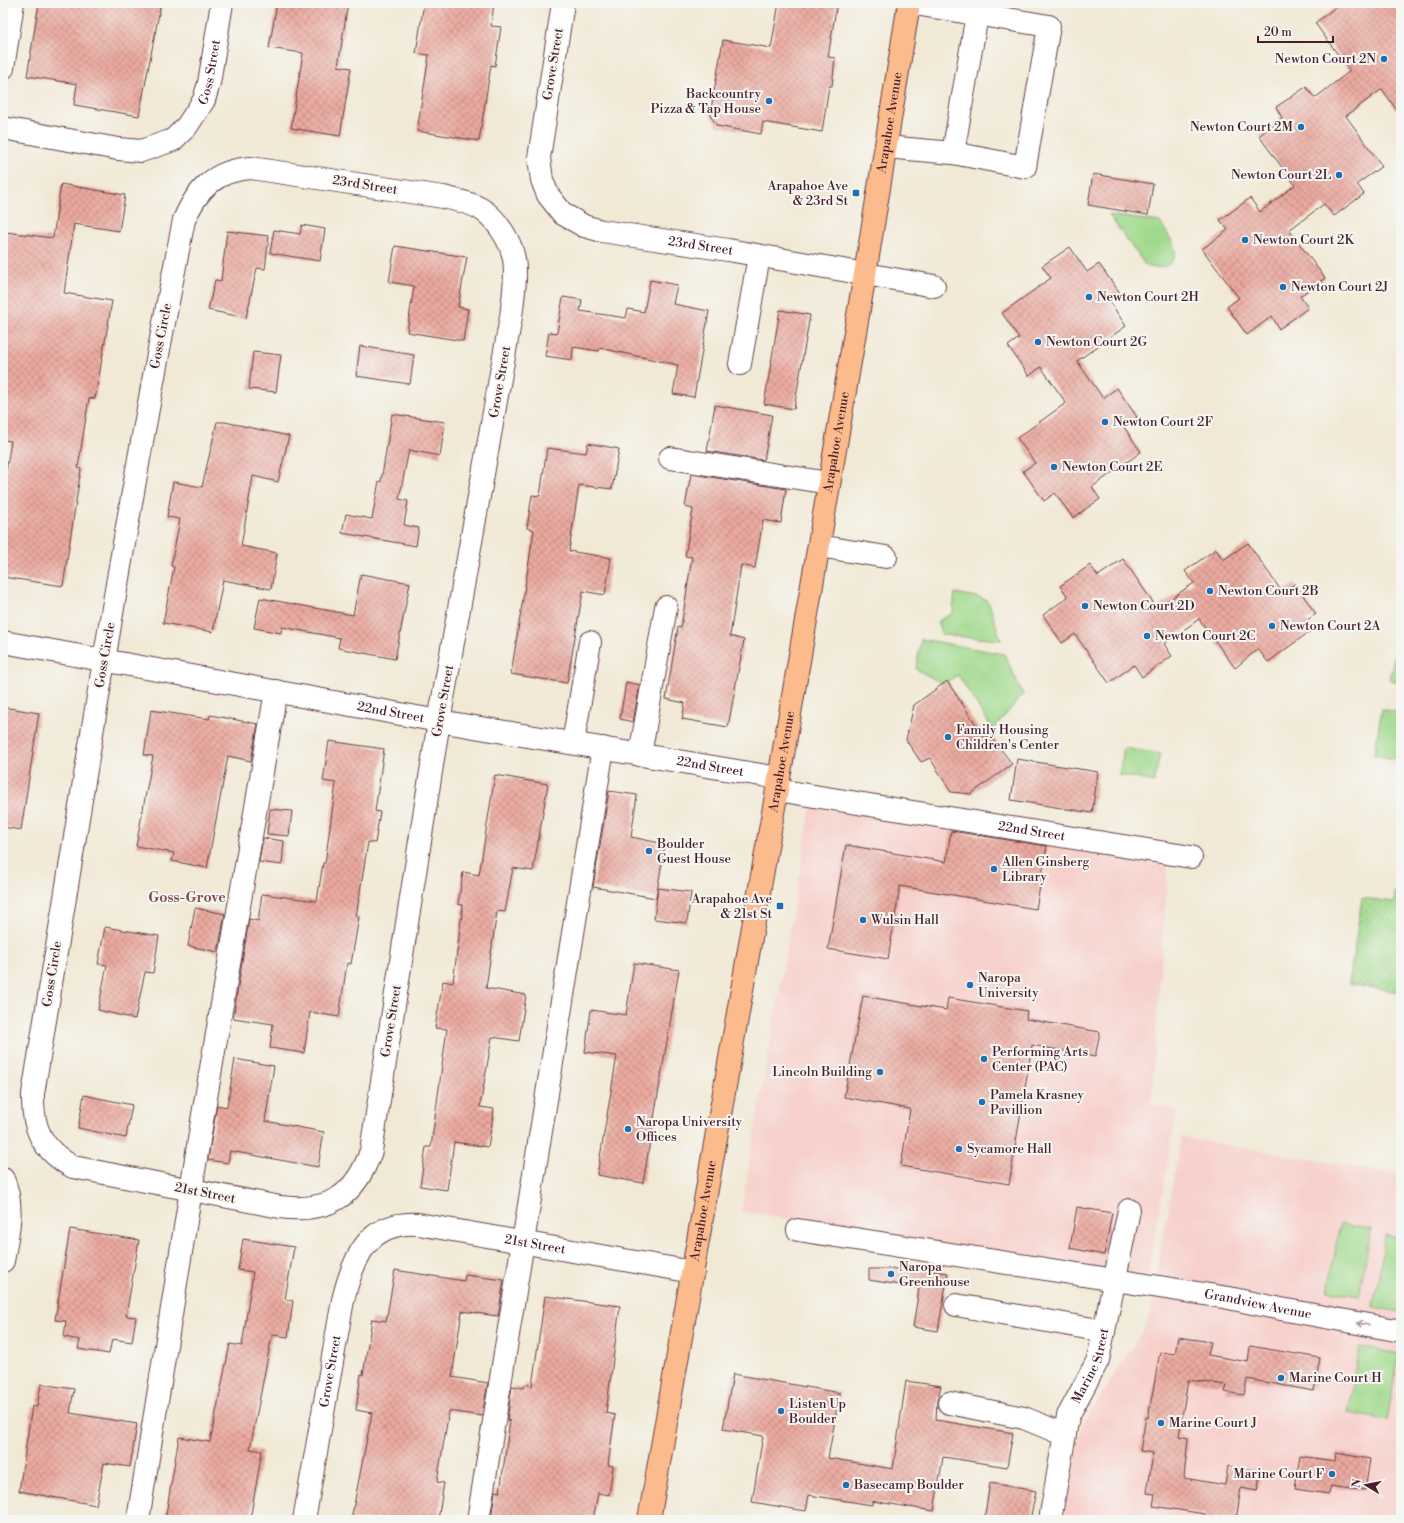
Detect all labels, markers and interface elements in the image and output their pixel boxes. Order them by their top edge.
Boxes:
scale bar [1258,18,1333,44]
text: 20 m [1264,25,1292,40]
street label: Grove Street [539,26,567,101]
street label: Goss Street [195,38,224,108]
place label: Newton Court 2N [1275,51,1376,67]
marker: Newton Court 2N [1379,54,1389,64]
street label: Arapahoe Avenue [873,70,906,175]
place label: Backcountry Pizza & Tap House [650,86,762,117]
marker: Backcountry Pizza & Tap House [764,96,774,106]
place label: Newton Court 2M [1190,119,1293,135]
marker: Newton Court 2M [1296,122,1306,132]
place label: Newton Court 2L [1231,167,1331,183]
marker: Newton Court 2L [1334,170,1344,180]
street label: 23rd Street [331,172,399,198]
place label: Arapahoe Ave & 23rd St [766,178,848,209]
marker: Arapahoe Ave & 23rd St [851,188,861,198]
place label: Newton Court 2K [1253,232,1355,248]
street label: 23rd Street [667,233,735,259]
marker: Newton Court 2K [1240,235,1250,245]
place label: Newton Court 2J [1291,279,1388,295]
marker: Newton Court 2J [1278,282,1288,292]
place label: Newton Court 2H [1097,289,1199,305]
marker: Newton Court 2H [1084,292,1094,302]
street label: Goss Circle [147,301,175,370]
place label: Newton Court 2G [1046,334,1147,350]
marker: Newton Court 2G [1033,337,1043,347]
street label: Grove Street [486,344,514,419]
street label: Arapahoe Avenue [820,390,853,495]
place label: Newton Court 2F [1113,414,1213,430]
marker: Newton Court 2F [1100,417,1110,427]
place label: Newton Court 2E [1062,459,1162,475]
marker: Newton Court 2E [1049,462,1059,472]
place label: Newton Court 2B [1218,583,1319,599]
marker: Newton Court 2B [1205,586,1215,596]
place label: Newton Court 2D [1093,598,1195,614]
marker: Newton Court 2D [1080,601,1090,611]
place label: Newton Court 2A [1280,618,1381,634]
street label: Goss Circle [91,620,119,689]
marker: Newton Court 2A [1267,621,1277,631]
place label: Newton Court 2C [1155,628,1255,644]
marker: Newton Court 2C [1142,631,1152,641]
street label: Grove Street [429,663,457,738]
street label: 22nd Street [356,698,426,726]
street label: Arapahoe Avenue [765,709,798,814]
place label: Family Housing Children's Center [956,722,1060,753]
marker: Family Housing Children's Center [943,732,953,742]
street label: 22nd Street [675,753,745,780]
street label: 22nd Street [997,818,1067,845]
place label: Boulder Guest House [656,836,731,867]
marker: Boulder Guest House [644,846,654,856]
place label: Allen Ginsberg Library [1001,854,1089,885]
marker: Allen Ginsberg Library [989,864,999,874]
district label: Goss-Grove [148,889,226,907]
place label: Arapahoe Ave & 21st St [690,891,772,922]
marker: Arapahoe Ave & 21st St [775,901,785,911]
place label: Wulsin Hall [870,912,939,928]
marker: Wulsin Hall [858,915,868,925]
street label: Goss Circle [39,939,65,1008]
place label: Naropa University [978,970,1039,1001]
marker: Naropa University [965,980,975,990]
street label: Grove Street [377,983,405,1058]
place label: Performing Arts Center (PAC) [992,1044,1089,1075]
marker: Performing Arts Center (PAC) [979,1054,989,1064]
place label: Lincoln Building [772,1064,872,1080]
marker: Lincoln Building [875,1067,885,1077]
place label: Pamela Krasney Pavillion [990,1087,1084,1118]
marker: Pamela Krasney Pavillion [977,1097,987,1107]
place label: Naropa University Offices [636,1114,743,1145]
marker: Naropa University Offices [623,1124,633,1134]
place label: Sycamore Hall [967,1141,1052,1157]
marker: Sycamore Hall [954,1144,964,1154]
street label: Arapahoe Avenue [686,1158,720,1264]
street label: 21st Street [173,1179,237,1207]
street label: 21st Street [503,1231,567,1258]
place label: Naropa Greenhouse [899,1259,970,1290]
marker: Naropa Greenhouse [886,1269,896,1279]
street label: Grandview Avenue [1203,1286,1313,1323]
one-way arrow [1357,1320,1370,1328]
street label: Marine Street [1068,1326,1112,1406]
street label: Grove Street [316,1334,345,1409]
place label: Marine Court H [1289,1370,1382,1386]
marker: Marine Court H [1276,1373,1286,1383]
place label: Listen Up Boulder [788,1396,846,1427]
marker: Listen Up Boulder [776,1406,786,1416]
place label: Marine Court J [1169,1415,1257,1431]
marker: Marine Court J [1156,1418,1166,1428]
north arrow [1346,1465,1386,1505]
place label: Marine Court F [1233,1466,1324,1482]
marker: Marine Court F [1327,1469,1337,1479]
place label: Basecamp Boulder [853,1477,964,1493]
text: N [1349,1478,1365,1489]
marker: Basecamp Boulder [841,1480,851,1490]

